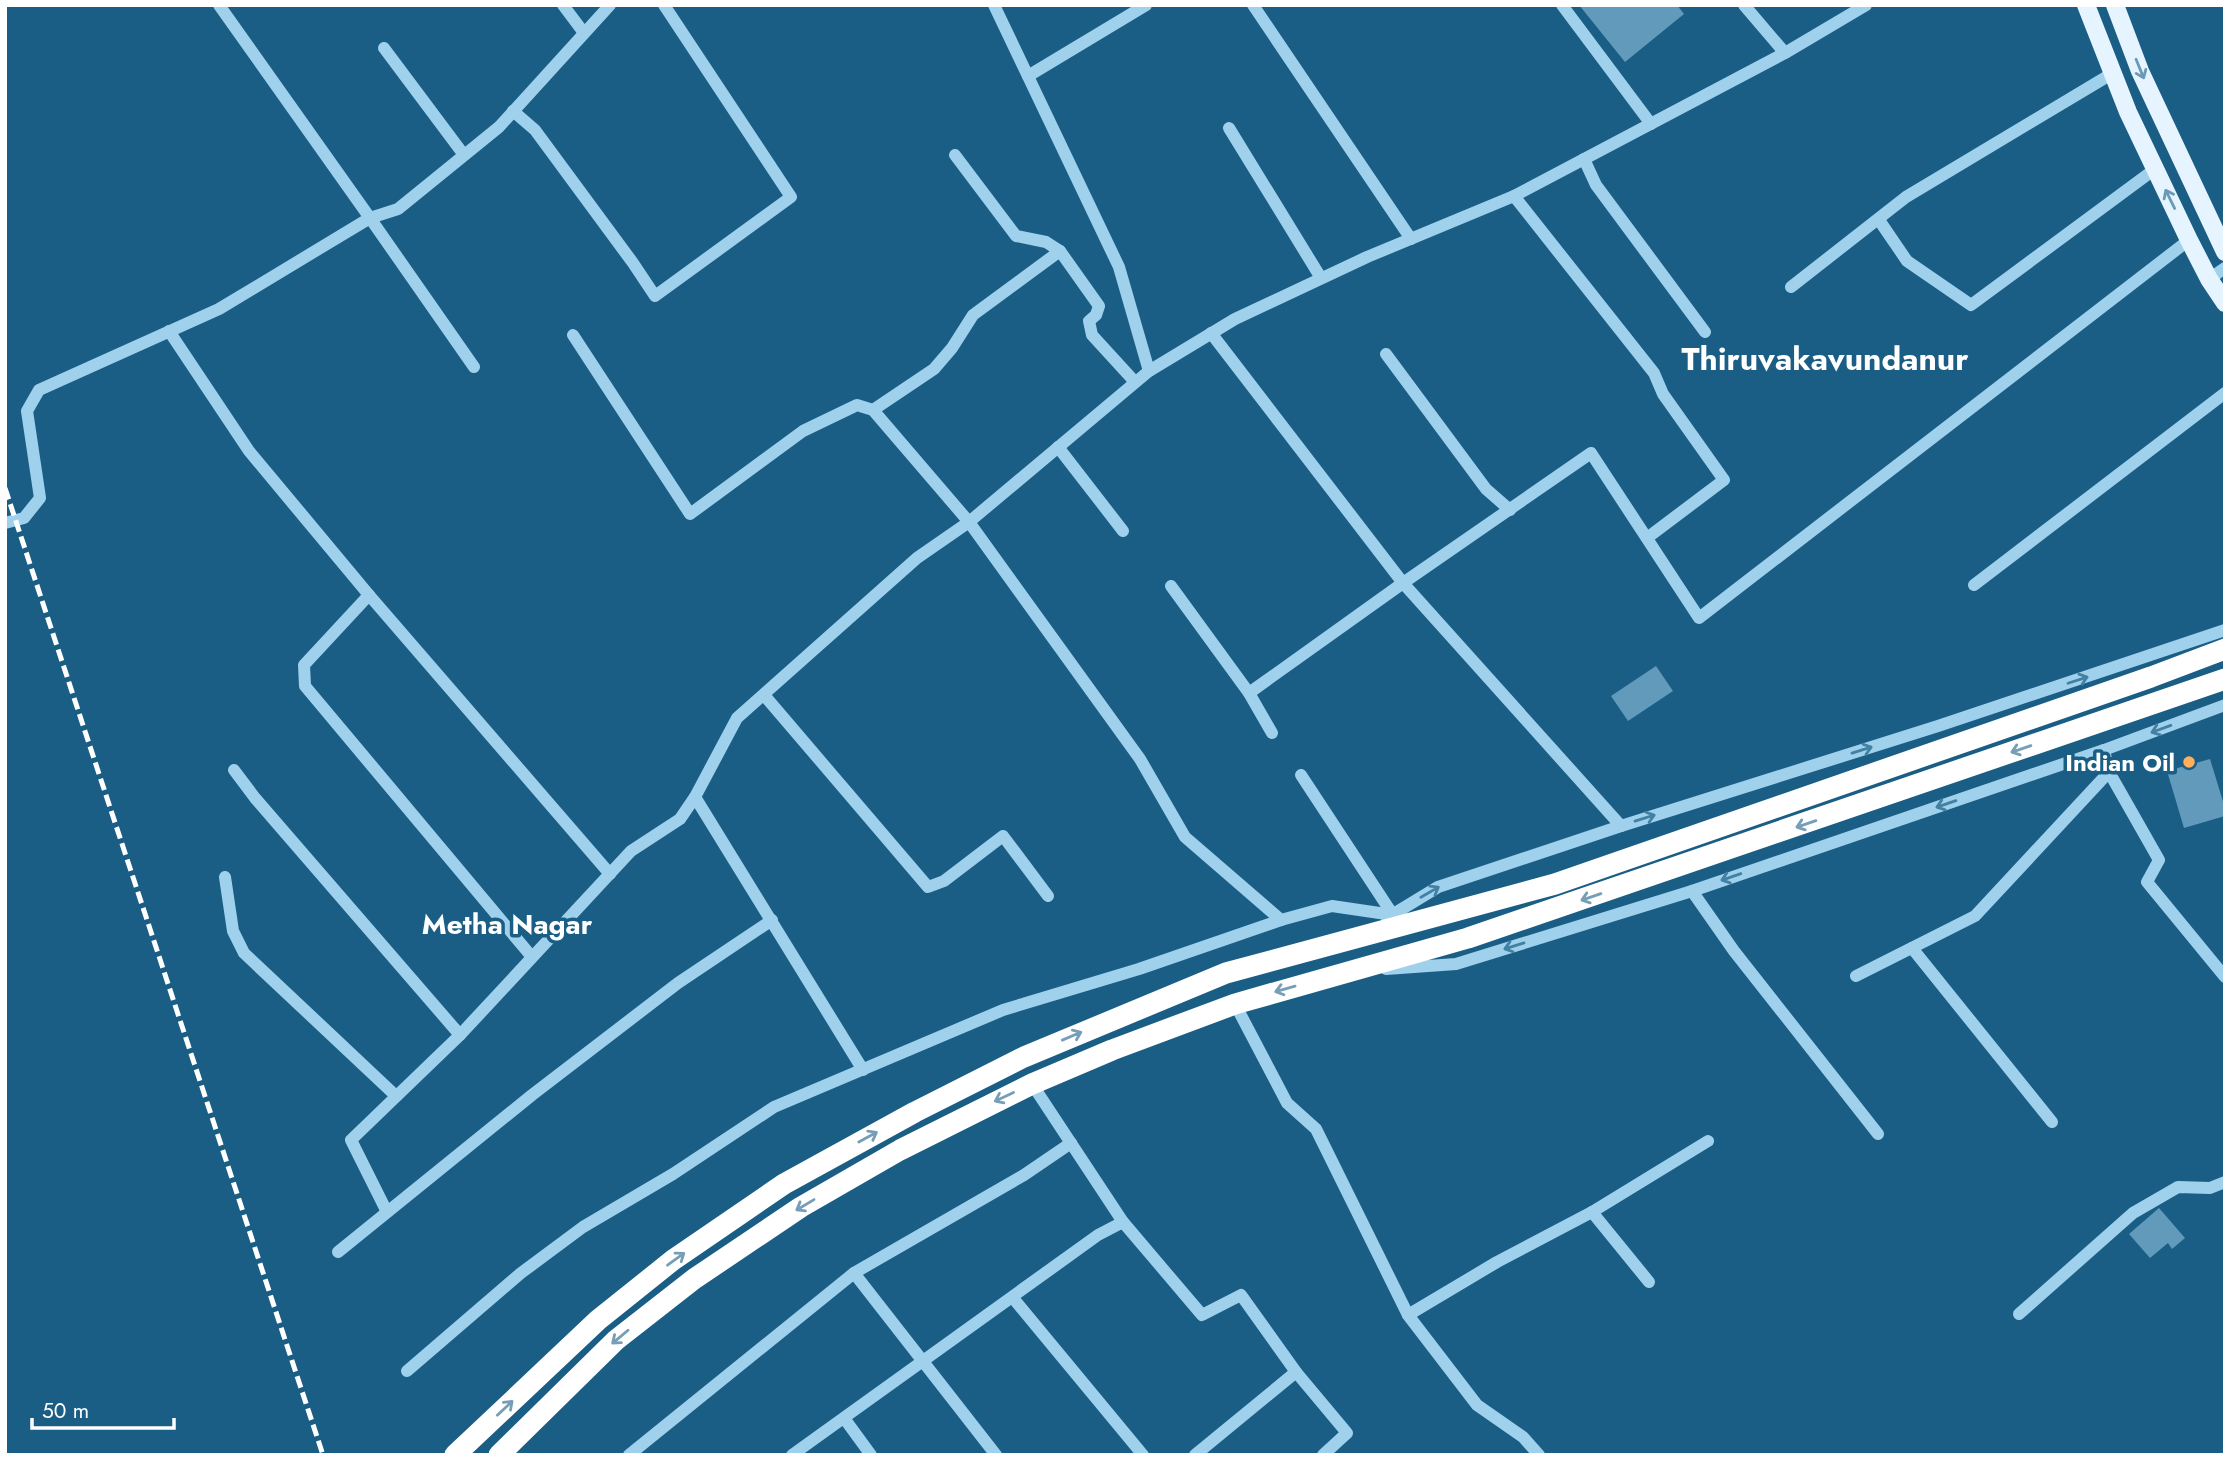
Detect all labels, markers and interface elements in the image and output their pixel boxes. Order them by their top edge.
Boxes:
one-way arrow [2134,58,2147,79]
one-way arrow [2163,189,2176,210]
district label: Thiruvakavundanur [1682,336,1968,382]
one-way arrow [2067,672,2089,685]
one-way arrow [2150,723,2172,736]
one-way arrow [1851,742,1873,755]
one-way arrow [2011,744,2033,756]
place label: Indian Oil [2065,745,2175,780]
marker: Indian Oil [2181,754,2197,770]
one-way arrow [1935,798,1957,811]
one-way arrow [1634,811,1656,824]
one-way arrow [1796,819,1818,831]
one-way arrow [1720,872,1742,884]
one-way arrow [1420,885,1440,899]
one-way arrow [1580,891,1602,904]
district label: Metha Nagar [422,904,593,945]
one-way arrow [1503,940,1525,953]
one-way arrow [1274,984,1296,997]
one-way arrow [1061,1029,1082,1042]
one-way arrow [994,1090,1015,1104]
one-way arrow [858,1130,878,1144]
one-way arrow [795,1199,815,1213]
one-way arrow [666,1251,685,1266]
one-way arrow [611,1330,629,1345]
scale bar [32,1386,173,1430]
text: 50 m [42,1396,89,1426]
one-way arrow [496,1399,513,1416]

